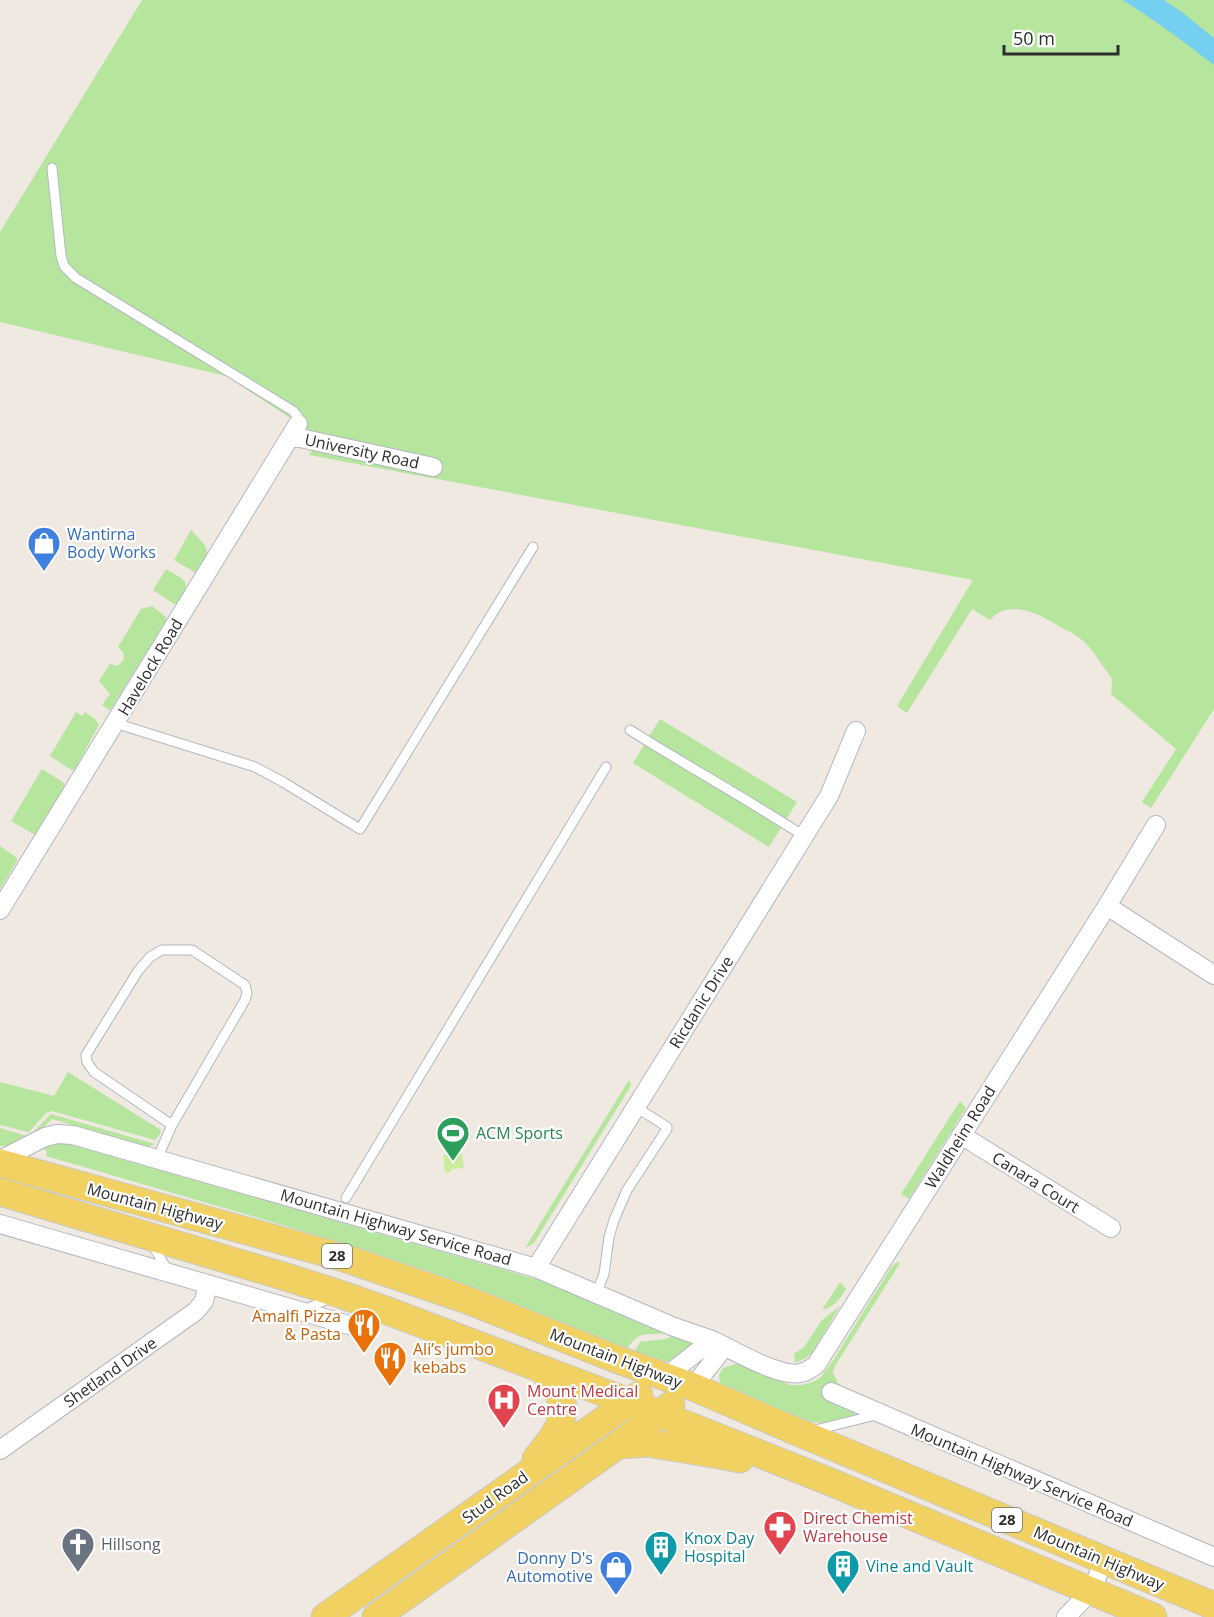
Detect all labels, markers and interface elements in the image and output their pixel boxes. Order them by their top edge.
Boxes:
scale bar [1004,18,1118,56]
text: 50 m [1013,26,1055,50]
street label: University Road [303,428,421,474]
place label: Wantirna Body Works [67,523,156,563]
shop icon: Wantirna Body Works [26,525,62,572]
street label: Havelock Road [112,614,188,720]
street label: Ricdanic Drive [664,952,738,1052]
street label: Waldheim Road [920,1081,1000,1193]
sports icon: ACM Sports [435,1115,471,1162]
place label: ACM Sports [476,1122,563,1144]
street label: Canara Court [988,1146,1084,1218]
street label: Mountain Highway [85,1177,226,1235]
street label: Mountain Highway Service Road [278,1183,514,1271]
road number: 28 [322,1244,352,1268]
place label: Amalfi Pizza & Pasta [252,1305,341,1345]
restaurant icon: Amalfi Pizza & Pasta [346,1307,382,1354]
street label: Mountain Highway [547,1323,686,1394]
street label: Shetland Drive [59,1332,161,1412]
place label: Ali’s jumbo kebabs [413,1338,494,1378]
restaurant icon: Ali’s jumbo kebabs [372,1340,408,1387]
place label: Mount Medical Centre [527,1380,638,1420]
hospital icon: Mount Medical Centre [486,1382,522,1429]
street label: Mountain Highway Service Road [908,1418,1136,1532]
street label: Stud Road [458,1466,532,1528]
place label: Direct Chemist Warehouse [803,1507,913,1547]
road number: 28 [992,1508,1022,1532]
pharmacy icon: Direct Chemist Warehouse [762,1509,798,1556]
street label: Mountain Highway [1030,1521,1169,1596]
church icon: Hillsong [60,1526,96,1573]
place label: Knox Day Hospital [684,1527,755,1567]
building icon: Knox Day Hospital [643,1529,679,1576]
place label: Hillsong [101,1533,161,1555]
place label: Donny D's Automotive [507,1547,593,1587]
building icon: Vine and Vault [825,1548,861,1595]
shop icon: Donny D's Automotive [598,1549,634,1596]
place label: Vine and Vault [866,1555,973,1577]

